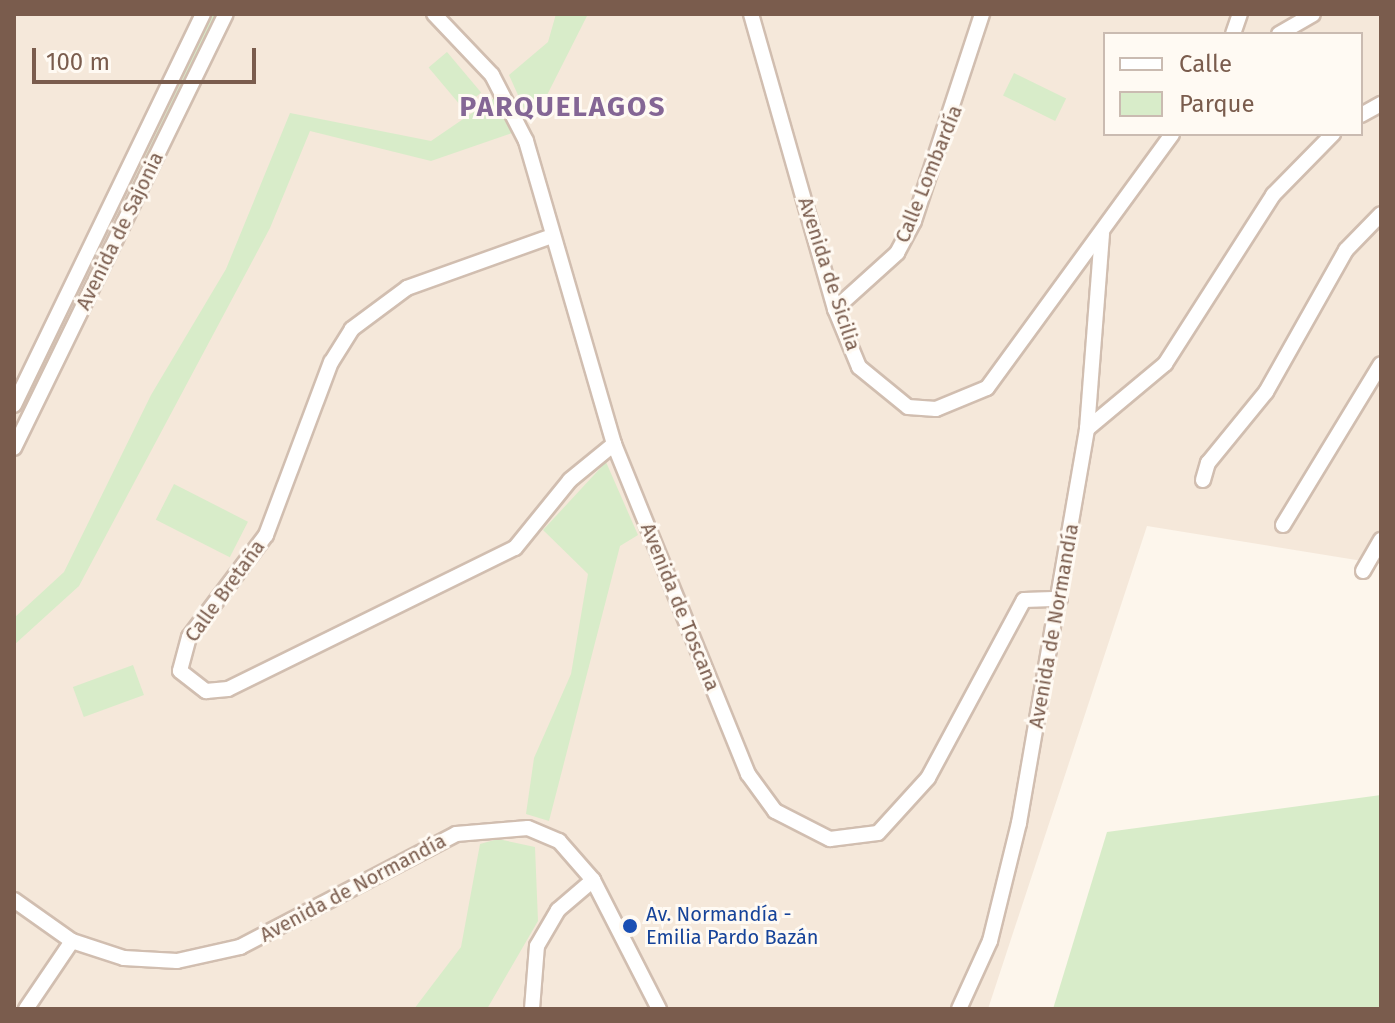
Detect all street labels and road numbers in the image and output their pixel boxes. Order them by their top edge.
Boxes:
street label: Calle Lombardía [890,102,968,246]
street label: Avenida de Sajonia [71,148,169,314]
street label: Avenida de Sicilia [793,194,865,354]
street label: Avenida de Toscana [635,520,725,694]
street label: Avenida de Normandía [1024,522,1084,730]
street label: Calle Bretaña [180,535,270,647]
street label: Avenida de Normandía [256,829,450,947]

